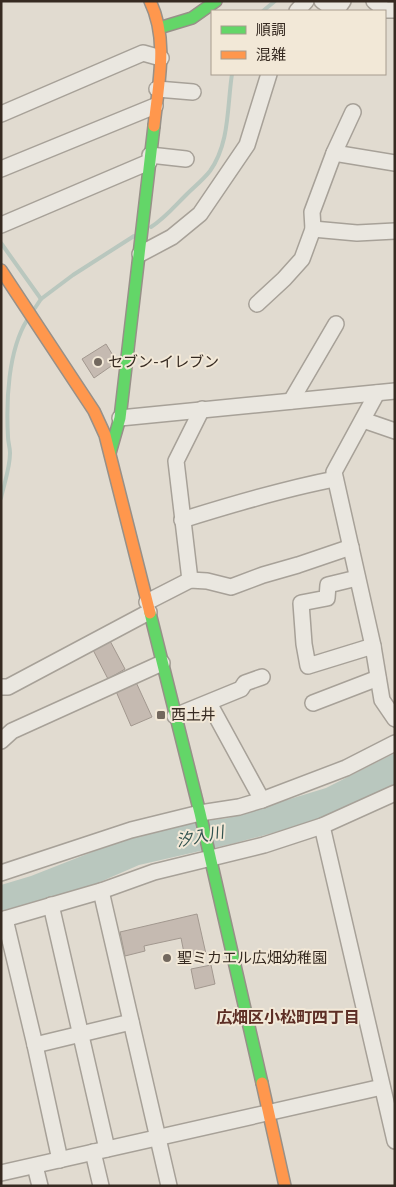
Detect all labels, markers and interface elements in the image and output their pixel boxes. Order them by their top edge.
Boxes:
legend [211,10,386,75]
text: 順調 [256,20,286,39]
text: 混雑 [256,45,286,64]
place label: セブン-イレブン [108,352,219,371]
marker: セブン-イレブン [92,356,104,368]
place label: 西土井 [171,705,216,724]
marker: 西土井 [155,709,167,721]
water label: 汐入川 [175,821,227,850]
place label: 聖ミカエル広畑幼稚園 [177,948,327,967]
marker: 聖ミカエル広畑幼稚園 [161,952,173,964]
district label: 広畑区小松町四丁目 [216,1007,360,1027]

